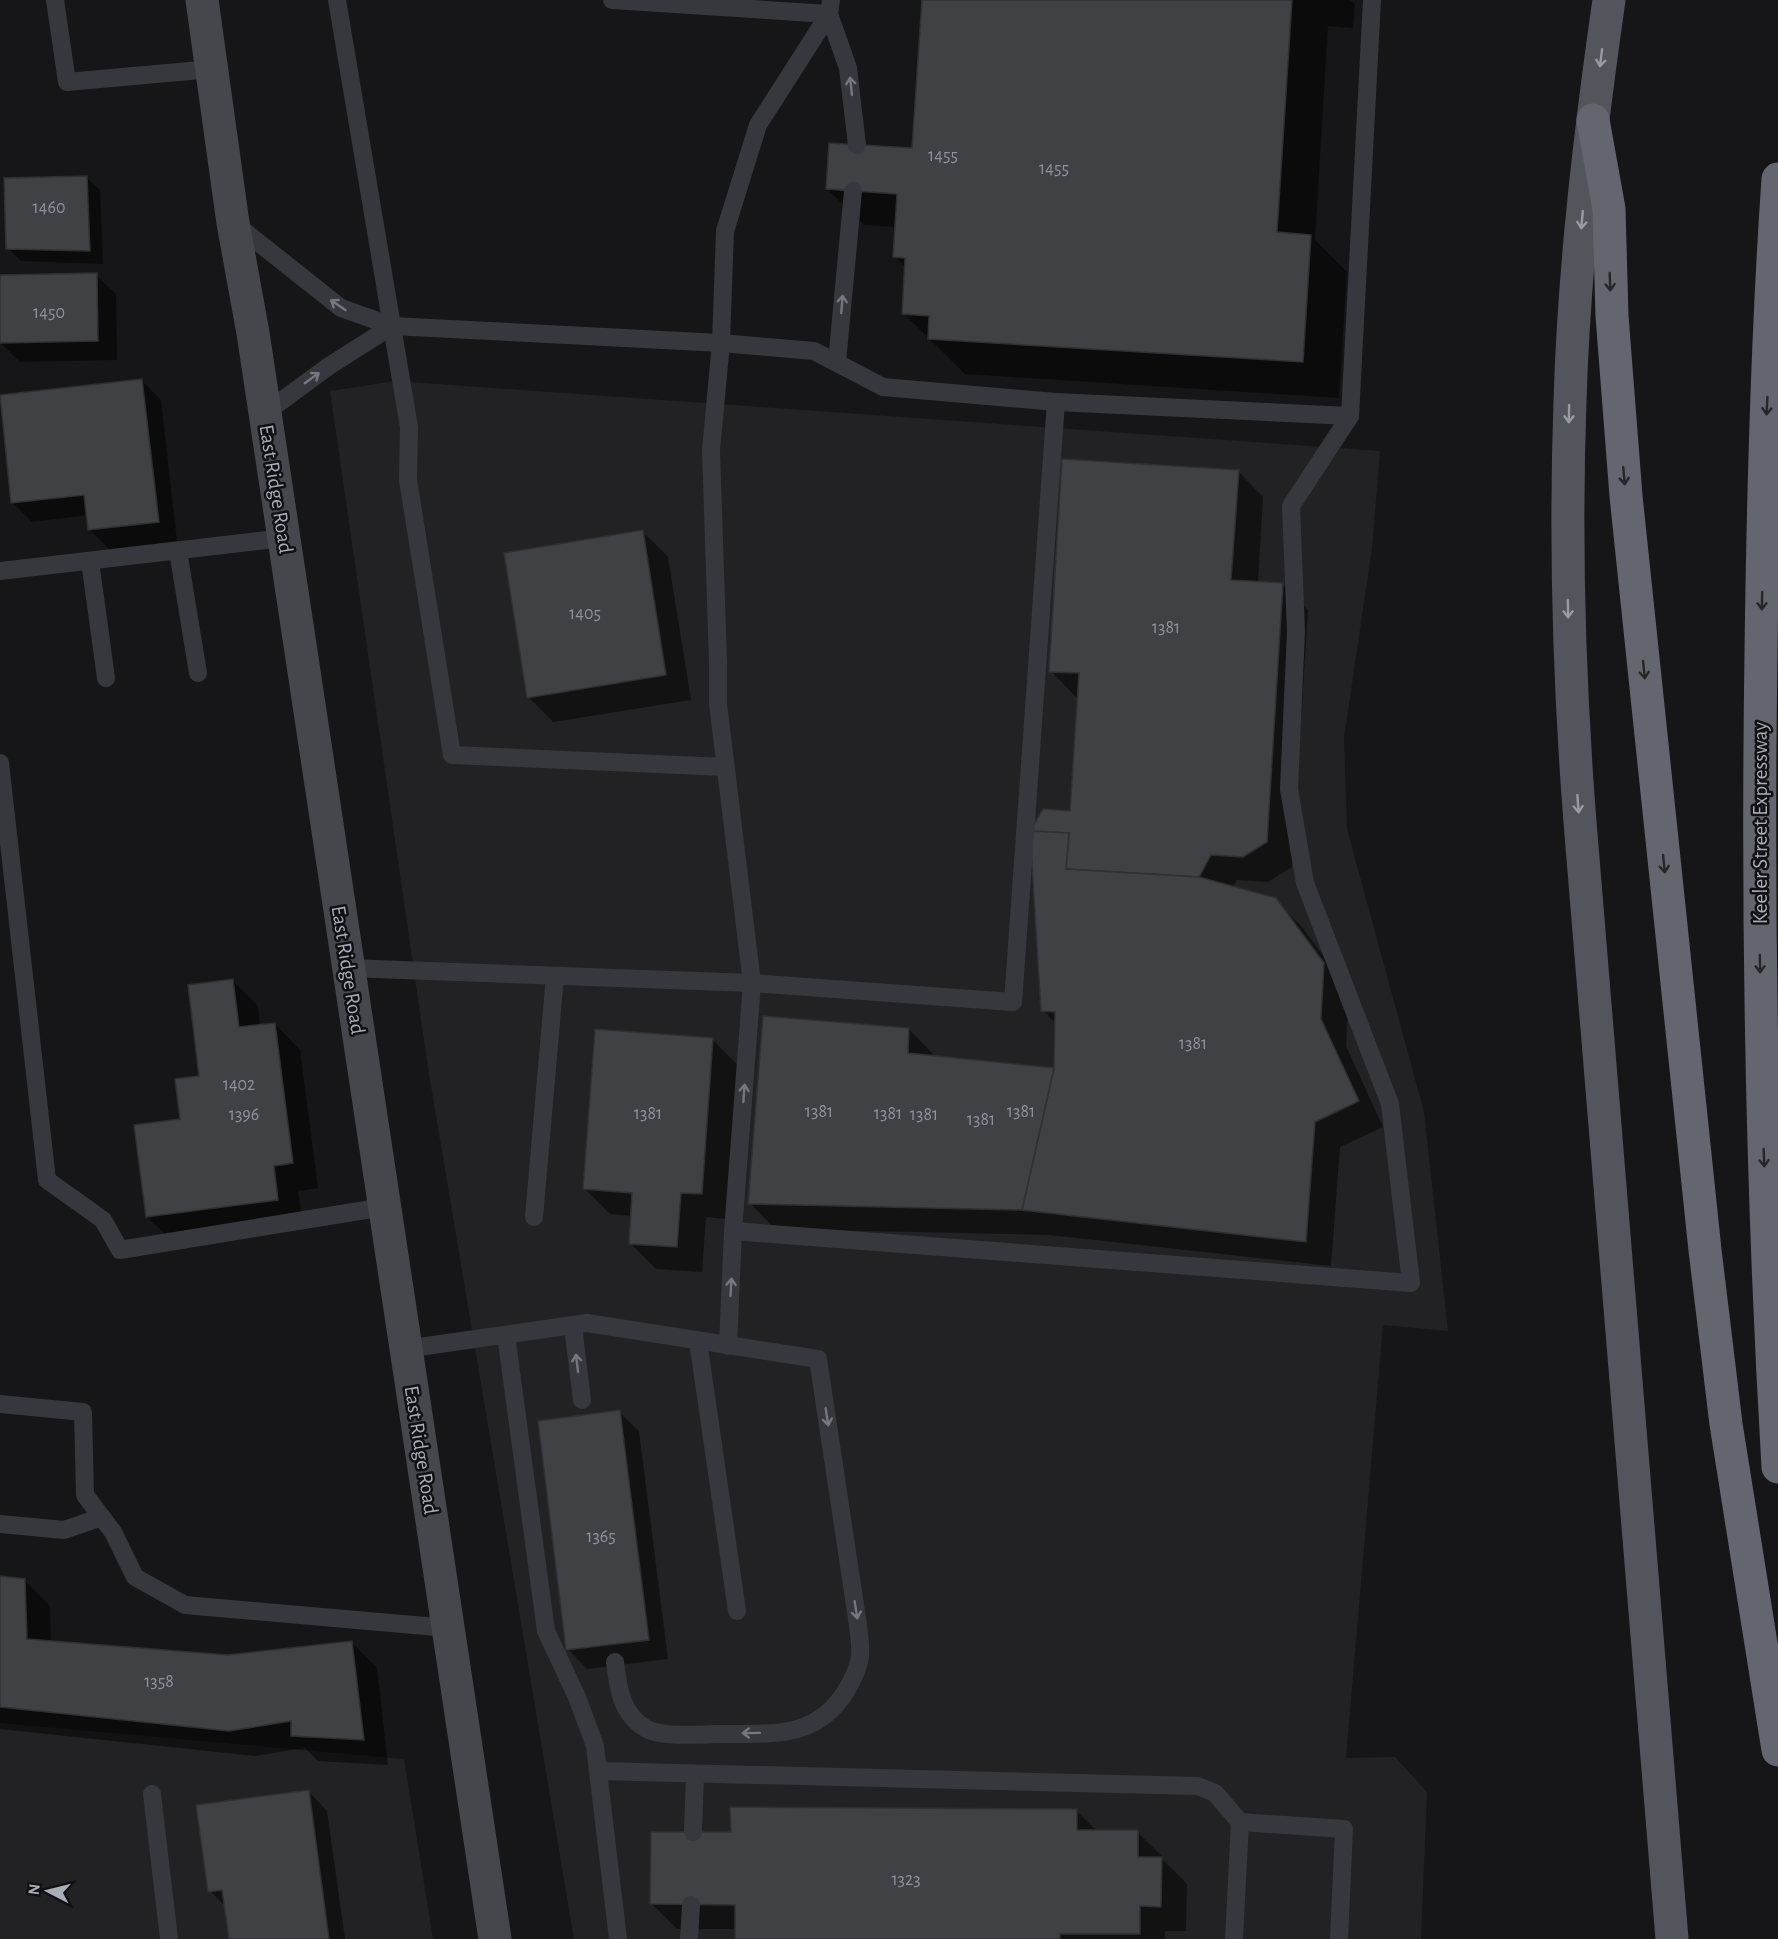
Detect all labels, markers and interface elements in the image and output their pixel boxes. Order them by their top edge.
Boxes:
one-way arrow [1595,48,1606,67]
one-way arrow [845,77,856,97]
house number: 1455 [928,147,958,165]
house number: 1455 [1039,160,1069,178]
house number: 1460 [33,199,65,217]
one-way arrow [1576,209,1587,229]
one-way arrow [1605,271,1616,291]
one-way arrow [837,295,848,315]
one-way arrow [330,298,347,311]
house number: 1450 [33,304,65,322]
one-way arrow [303,372,319,385]
one-way arrow [1761,395,1772,415]
one-way arrow [1564,404,1575,424]
street label: East Ridge Road [255,423,297,555]
one-way arrow [1619,466,1630,486]
one-way arrow [1756,590,1768,610]
one-way arrow [1563,599,1574,619]
house number: 1405 [569,605,601,623]
house number: 1381 [1152,619,1180,637]
one-way arrow [1639,660,1650,680]
street label: Keeler Street Expressway [1750,722,1771,924]
one-way arrow [1573,793,1584,813]
one-way arrow [1659,854,1670,874]
street label: East Ridge Road [327,904,369,1036]
one-way arrow [1754,953,1766,973]
house number: 1381 [1179,1035,1207,1053]
house number: 1402 [223,1076,255,1094]
one-way arrow [739,1083,750,1103]
house number: 1381 [805,1103,833,1121]
house number: 1381 [1007,1103,1035,1121]
house number: 1381 [634,1105,662,1123]
house number: 1381 [874,1105,902,1123]
house number: 1396 [229,1106,259,1124]
house number: 1381 [910,1106,938,1124]
house number: 1381 [967,1111,995,1129]
one-way arrow [1759,1148,1770,1168]
one-way arrow [725,1278,737,1298]
one-way arrow [571,1353,582,1373]
street label: East Ridge Road [400,1384,442,1516]
one-way arrow [821,1407,832,1427]
house number: 1365 [586,1528,616,1546]
one-way arrow [850,1600,861,1620]
house number: 1358 [144,1673,174,1691]
one-way arrow [741,1727,761,1739]
north arrow [18,1861,78,1921]
house number: 1323 [891,1871,921,1889]
text: N [25,1883,43,1896]

